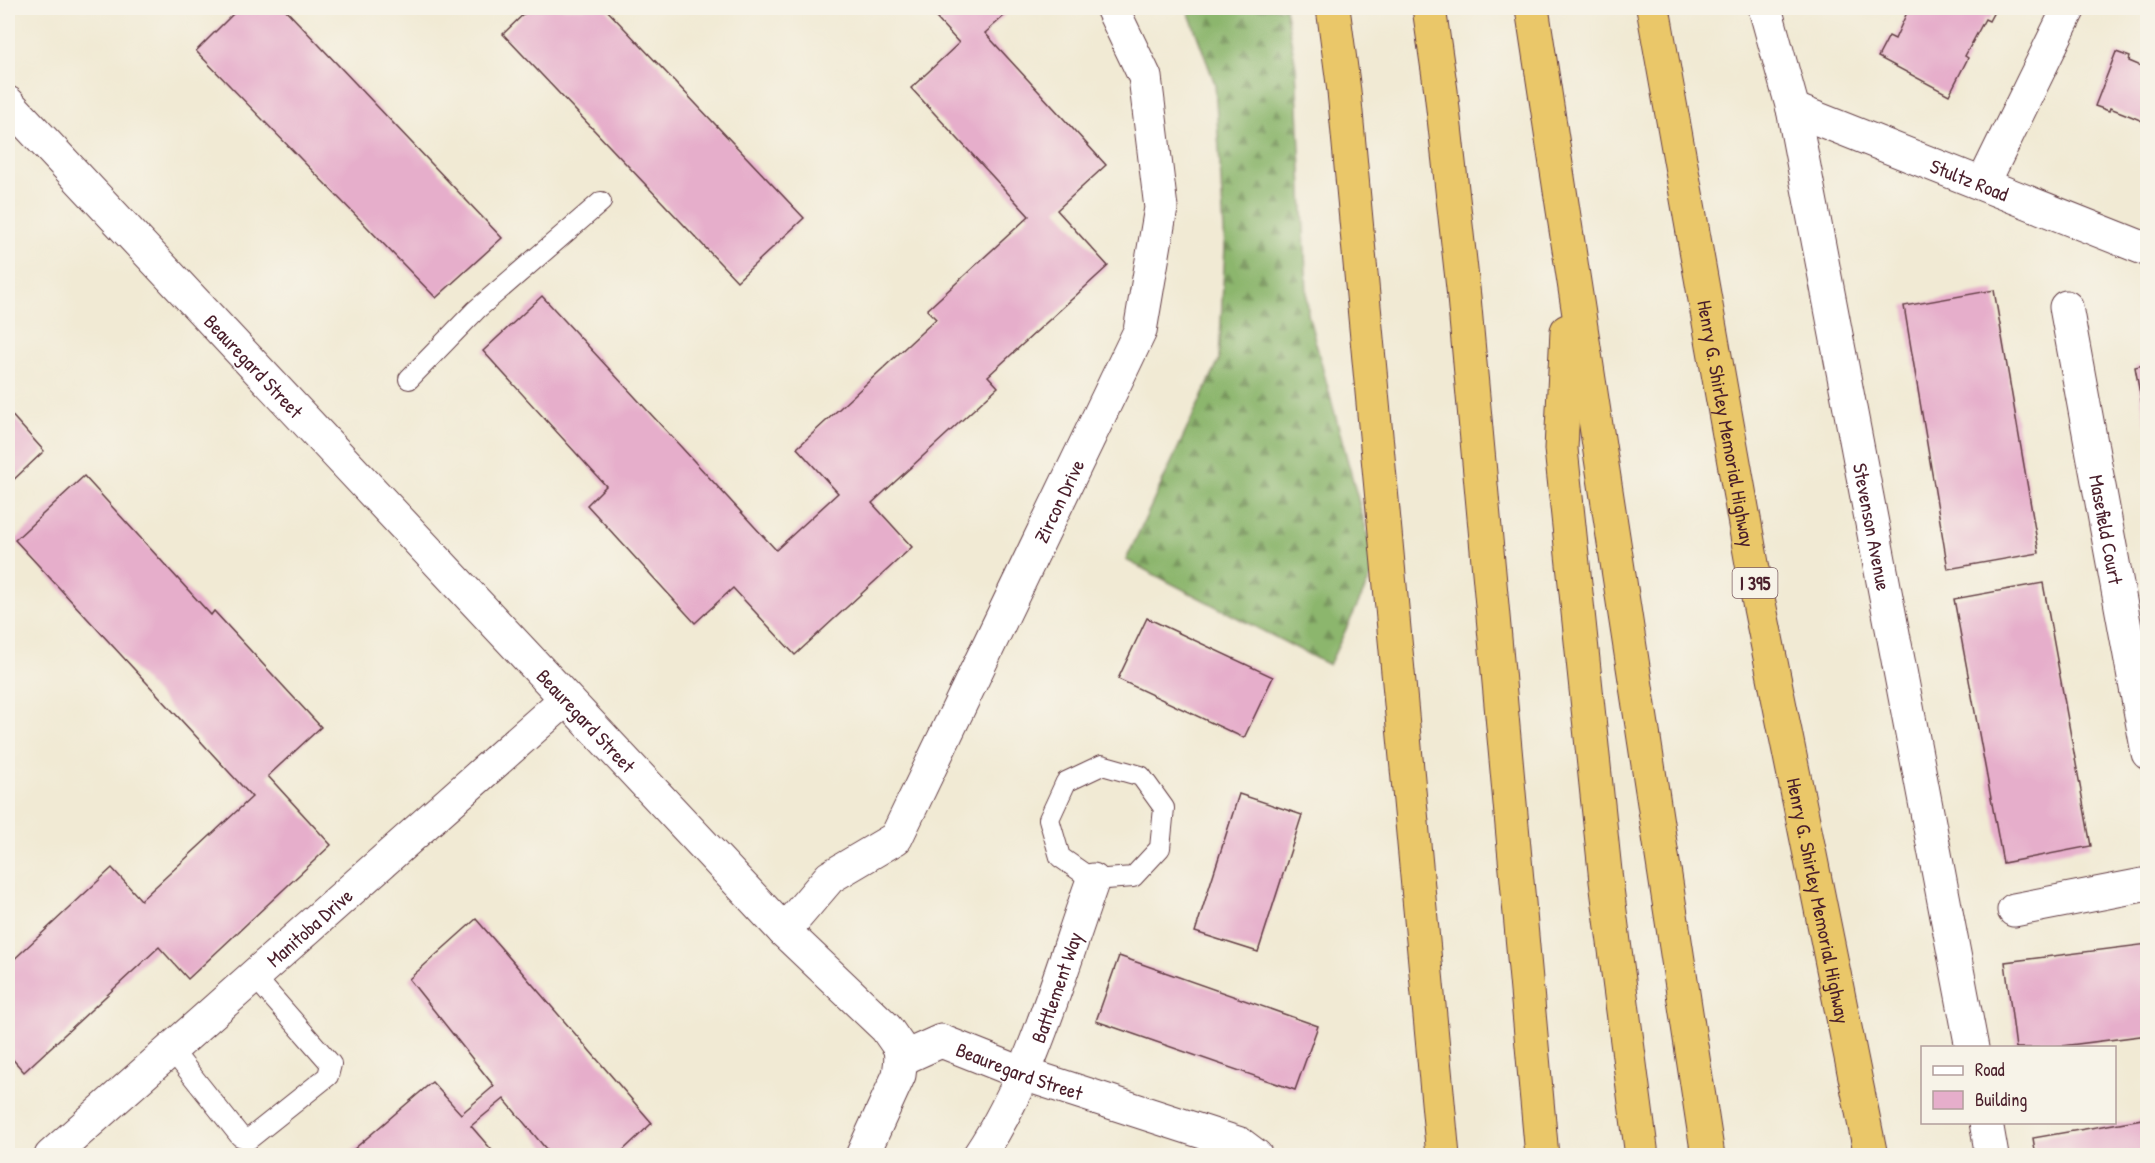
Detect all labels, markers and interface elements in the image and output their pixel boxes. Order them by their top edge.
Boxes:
street label: Stultz Road [1926,151,2013,207]
street label: Henry G. Shirley Memorial Highway [1692,298,1762,549]
street label: Beauregard Street [199,308,310,424]
street label: Zircon Drive [1027,454,1090,547]
street label: Stevenson Avenue [1847,461,1898,593]
street label: Masefield Court [2084,472,2130,587]
road number: I 395 [1732,568,1778,598]
street label: Beauregard Street [531,662,643,779]
street label: Henry G. Shirley Memorial Highway [1781,775,1857,1026]
street label: Manitoba Drive [260,882,358,972]
street label: Battlement Way [1024,928,1088,1047]
street label: Beauregard Street [952,1035,1088,1106]
legend [1921,1046,2116,1124]
text: Road [1975,1057,2005,1082]
text: Building [1975,1087,2027,1112]

